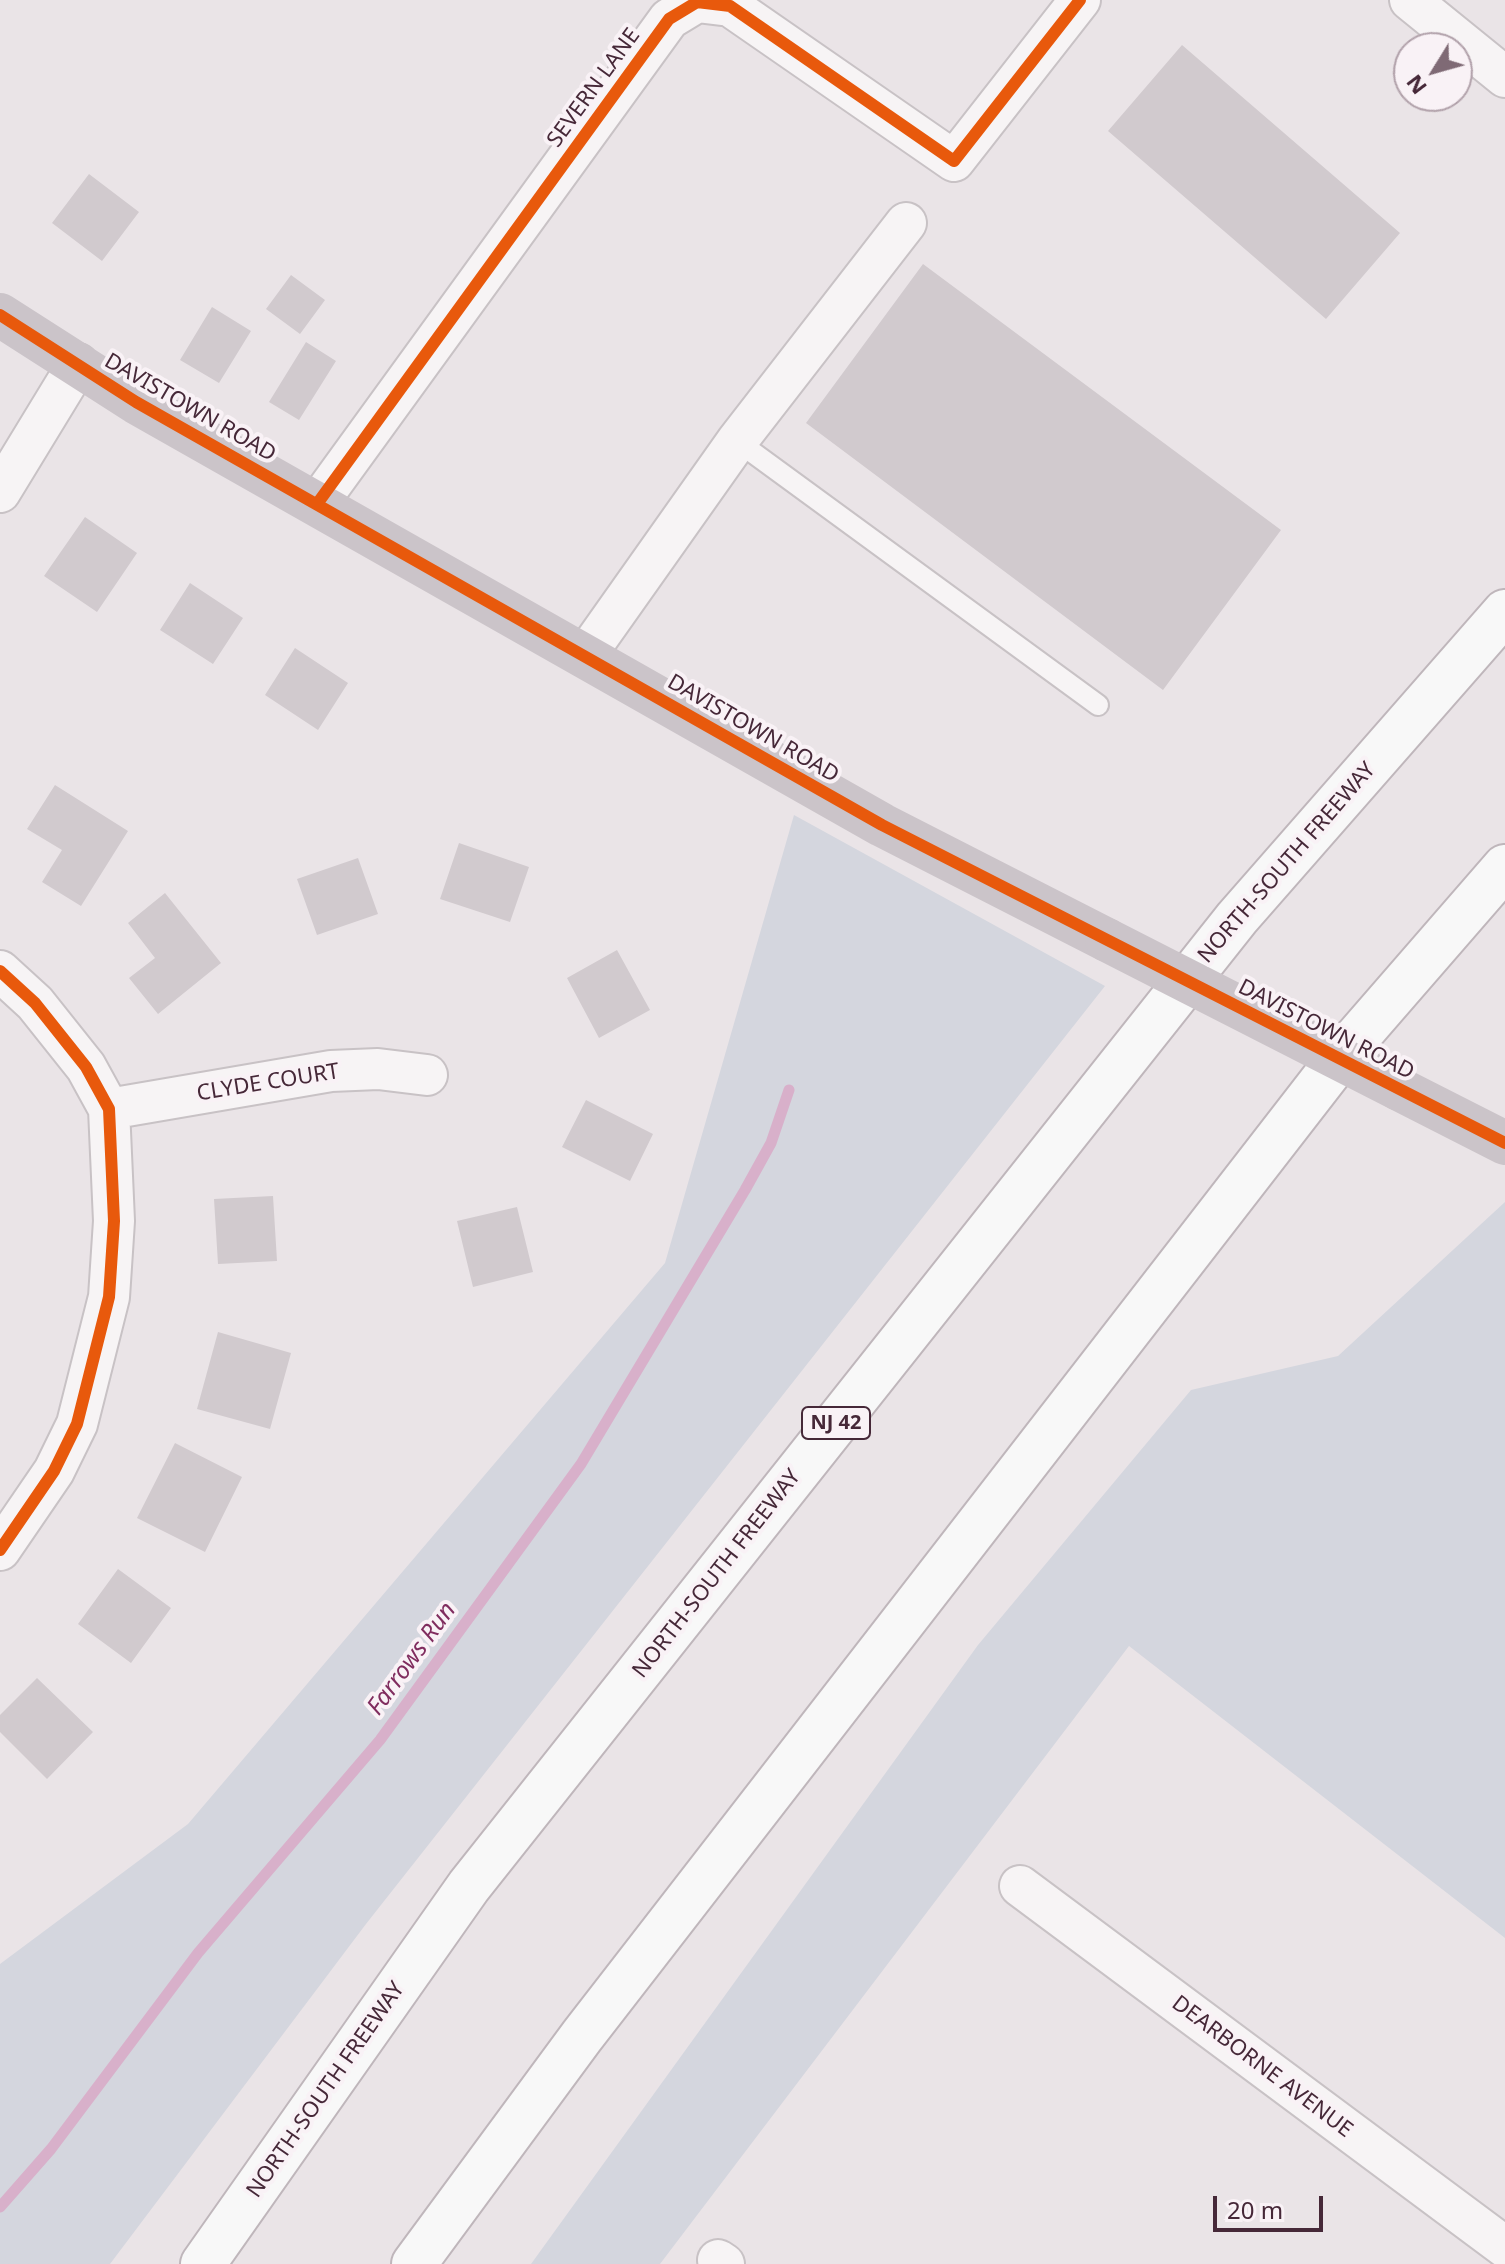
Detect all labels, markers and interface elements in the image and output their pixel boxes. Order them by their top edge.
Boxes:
street label: SEVERN LANE [542,23,646,153]
north arrow [1393,32,1473,112]
text: N [1398,69,1433,101]
street label: DAVISTOWN ROAD [100,348,280,468]
street label: DAVISTOWN ROAD [663,669,843,789]
street label: NORTH-SOUTH FREEWAY [1193,757,1381,969]
street label: DAVISTOWN ROAD [1234,974,1418,1086]
street label: CLYDE COURT [195,1059,341,1107]
road number: NJ 42 [802,1407,870,1439]
street label: NORTH-SOUTH FREEWAY [627,1465,807,1683]
water label: Farrows Run [361,1597,463,1721]
street label: NORTH-SOUTH FREEWAY [241,1977,411,2203]
street label: DEARBORNE AVENUE [1166,1990,1358,2144]
scale bar [1217,2180,1327,2230]
text: 20 m [1227,2193,1283,2226]

